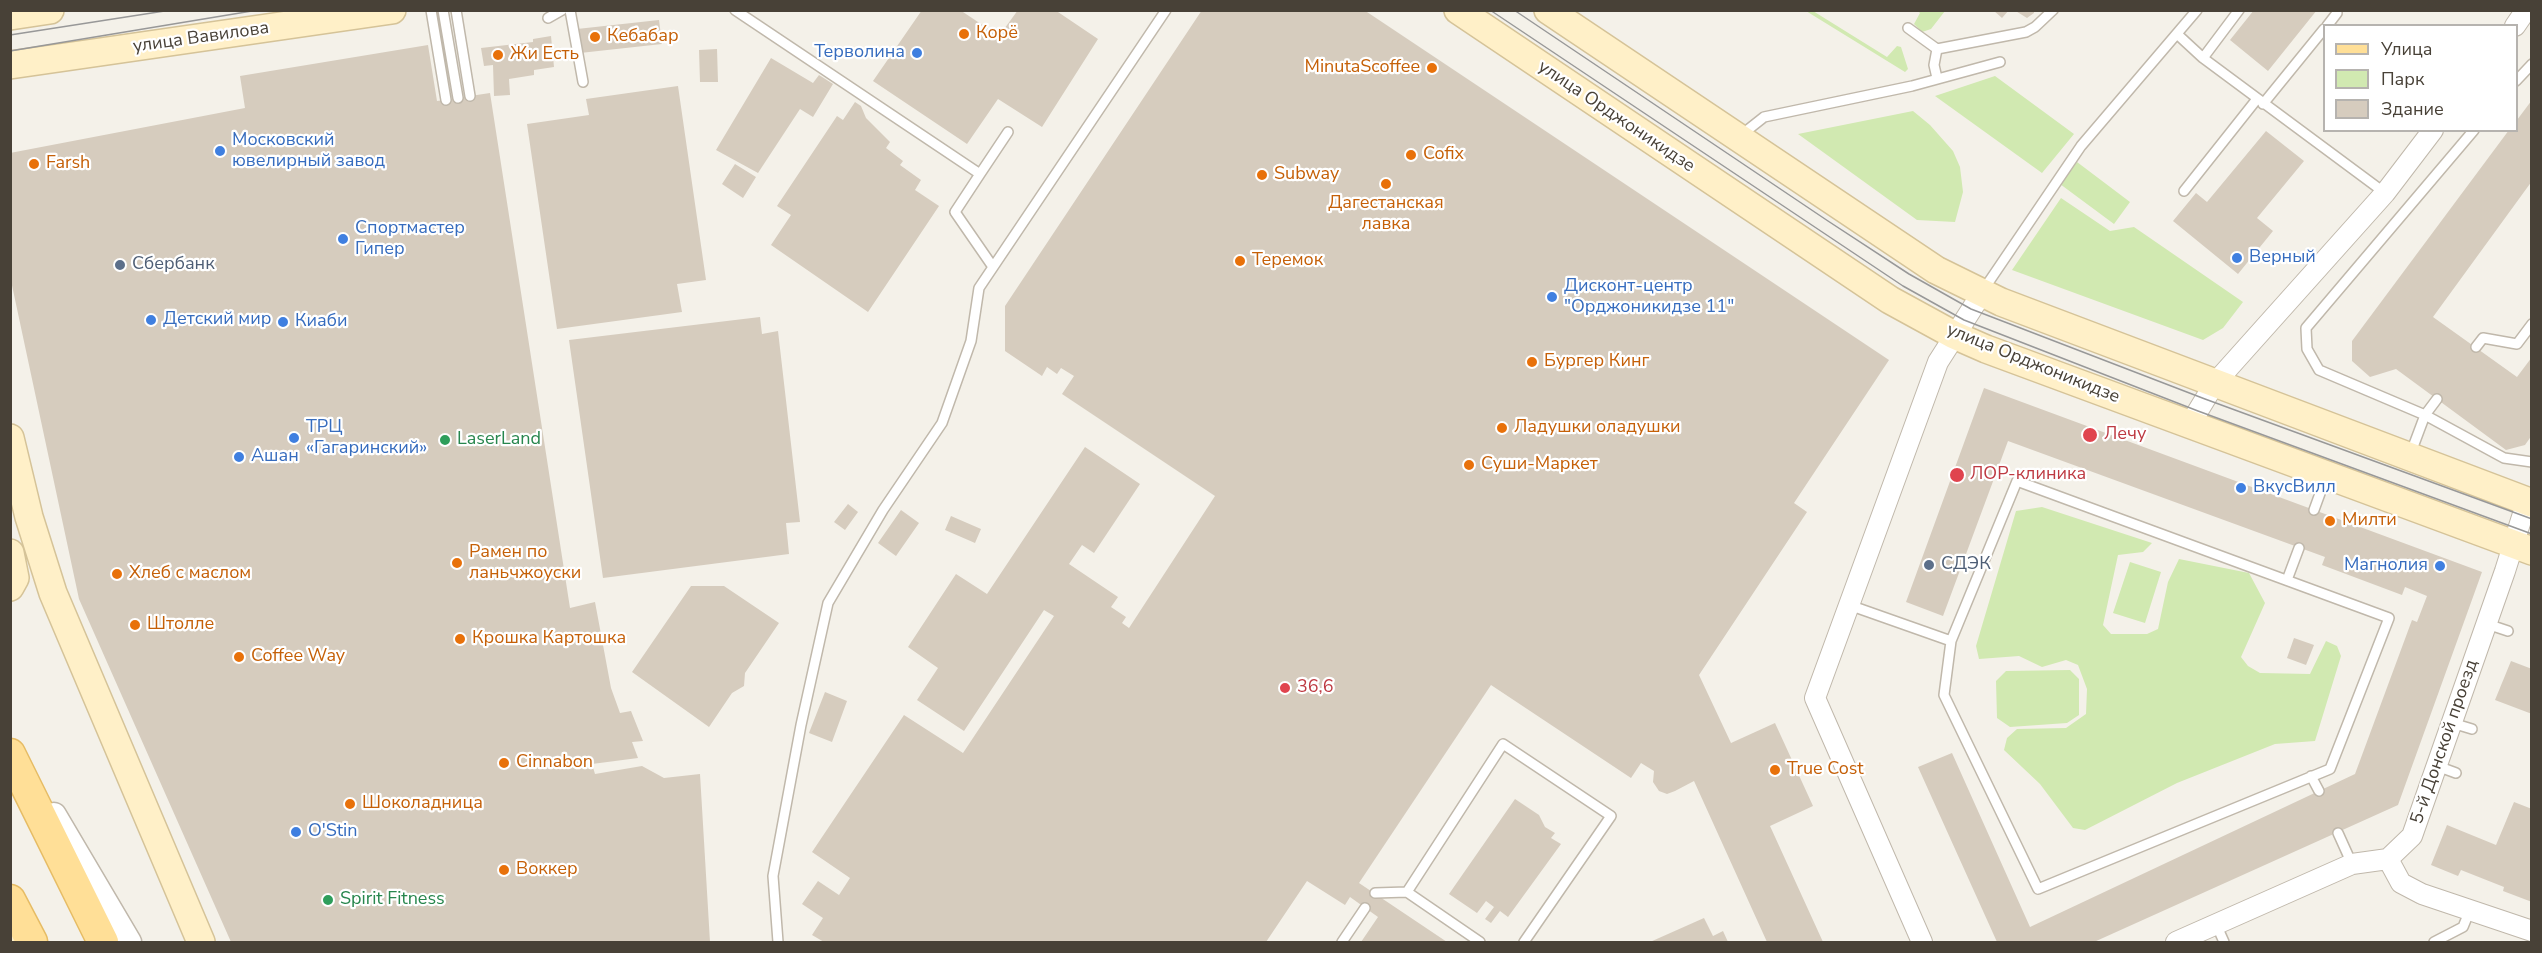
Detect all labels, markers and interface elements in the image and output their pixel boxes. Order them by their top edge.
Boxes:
street label: улица Вавилова [132,18,270,58]
place label: Корё [976,23,1018,45]
legend [2323,24,2518,132]
place label: Кебабар [607,26,679,48]
marker: Корё [957,27,971,41]
marker: Кебабар [588,30,602,44]
text: Улица [2381,37,2432,61]
place label: Терволина [814,42,905,64]
place label: Жи Есть [510,44,579,66]
marker: Терволина [910,46,924,60]
marker: Жи Есть [491,48,505,62]
street label: улица Орджоникидзе [1533,56,1699,178]
place label: MinutaScoffee [1305,57,1420,79]
marker: MinutaScoffee [1425,61,1439,75]
text: Парк [2381,67,2424,91]
text: Здание [2381,97,2444,121]
place label: Московский ювелирный завод [232,130,385,172]
marker: Московский ювелирный завод [213,144,227,158]
place label: Cofix [1423,144,1464,166]
marker: Cofix [1404,148,1418,162]
place label: Farsh [46,153,90,175]
marker: Farsh [27,157,41,171]
place label: Subway [1274,164,1339,186]
marker: Subway [1255,168,1269,182]
marker: Дагестанская лавка [1379,177,1393,191]
place label: Дагестанская лавка [1328,193,1444,236]
place label: Спортмастер Гипер [355,218,465,260]
marker: Спортмастер Гипер [336,232,350,246]
place label: Верный [2249,247,2316,269]
place label: Теремок [1252,250,1323,272]
marker: Верный [2230,251,2244,265]
place label: Сбербанк [132,254,215,276]
marker: Теремок [1233,254,1247,268]
marker: Сбербанк [113,258,127,272]
place label: Дисконт-центр "Орджоникидзе 11" [1564,276,1734,318]
marker: Дисконт-центр "Орджоникидзе 11" [1545,290,1559,304]
place label: Детский мир [163,309,271,331]
place label: Киаби [295,311,347,333]
marker: Детский мир [144,313,158,327]
marker: Киаби [276,315,290,329]
street label: улица Орджоникидзе [1943,319,2123,409]
place label: Бургер Кинг [1544,351,1649,373]
marker: Бургер Кинг [1525,355,1539,369]
place label: ТРЦ «Гагаринский» [306,417,427,460]
place label: Ладушки оладушки [1514,417,1681,439]
marker: Ладушки оладушки [1495,421,1509,435]
place label: Лечу [2104,424,2146,446]
marker: Лечу [2081,426,2099,444]
place label: LaserLand [457,429,541,451]
marker: ТРЦ «Гагаринский» [287,431,301,445]
marker: LaserLand [438,433,452,447]
place label: Ашан [251,446,299,468]
marker: Ашан [232,450,246,464]
place label: Суши-Маркет [1481,454,1598,476]
marker: Суши-Маркет [1462,458,1476,472]
place label: ЛОР-клиника [1970,464,2086,486]
marker: ЛОР-клиника [1948,466,1966,484]
place label: ВкусВилл [2253,477,2336,499]
marker: ВкусВилл [2234,481,2248,495]
place label: Милти [2342,510,2397,532]
marker: Милти [2323,514,2337,528]
place label: Рамен по ланьчжоуски [469,542,581,584]
place label: СДЭК [1941,554,1991,576]
place label: Магнолия [2344,555,2428,577]
marker: Рамен по ланьчжоуски [450,556,464,570]
marker: СДЭК [1922,558,1936,572]
marker: Магнолия [2433,559,2447,573]
place label: Хлеб с маслом [129,563,251,585]
marker: Хлеб с маслом [110,567,124,581]
place label: Штолле [147,614,214,636]
marker: Штолле [128,618,142,632]
place label: Крошка Картошка [472,628,626,650]
marker: Крошка Картошка [453,632,467,646]
place label: Coffee Way [251,646,345,668]
marker: Coffee Way [232,650,246,664]
street label: 5-й Донской проезд [2407,657,2483,827]
place label: 36,6 [1297,677,1334,699]
marker: 36,6 [1278,681,1292,695]
place label: Cinnabon [516,752,593,774]
marker: Cinnabon [497,756,511,770]
place label: True Cost [1787,759,1864,781]
marker: True Cost [1768,763,1782,777]
place label: Шоколадница [362,793,483,815]
marker: Шоколадница [343,797,357,811]
place label: O'Stin [308,821,358,843]
marker: O'Stin [289,825,303,839]
place label: Воккер [516,859,578,881]
marker: Воккер [497,863,511,877]
place label: Spirit Fitness [340,889,445,911]
marker: Spirit Fitness [321,893,335,907]

